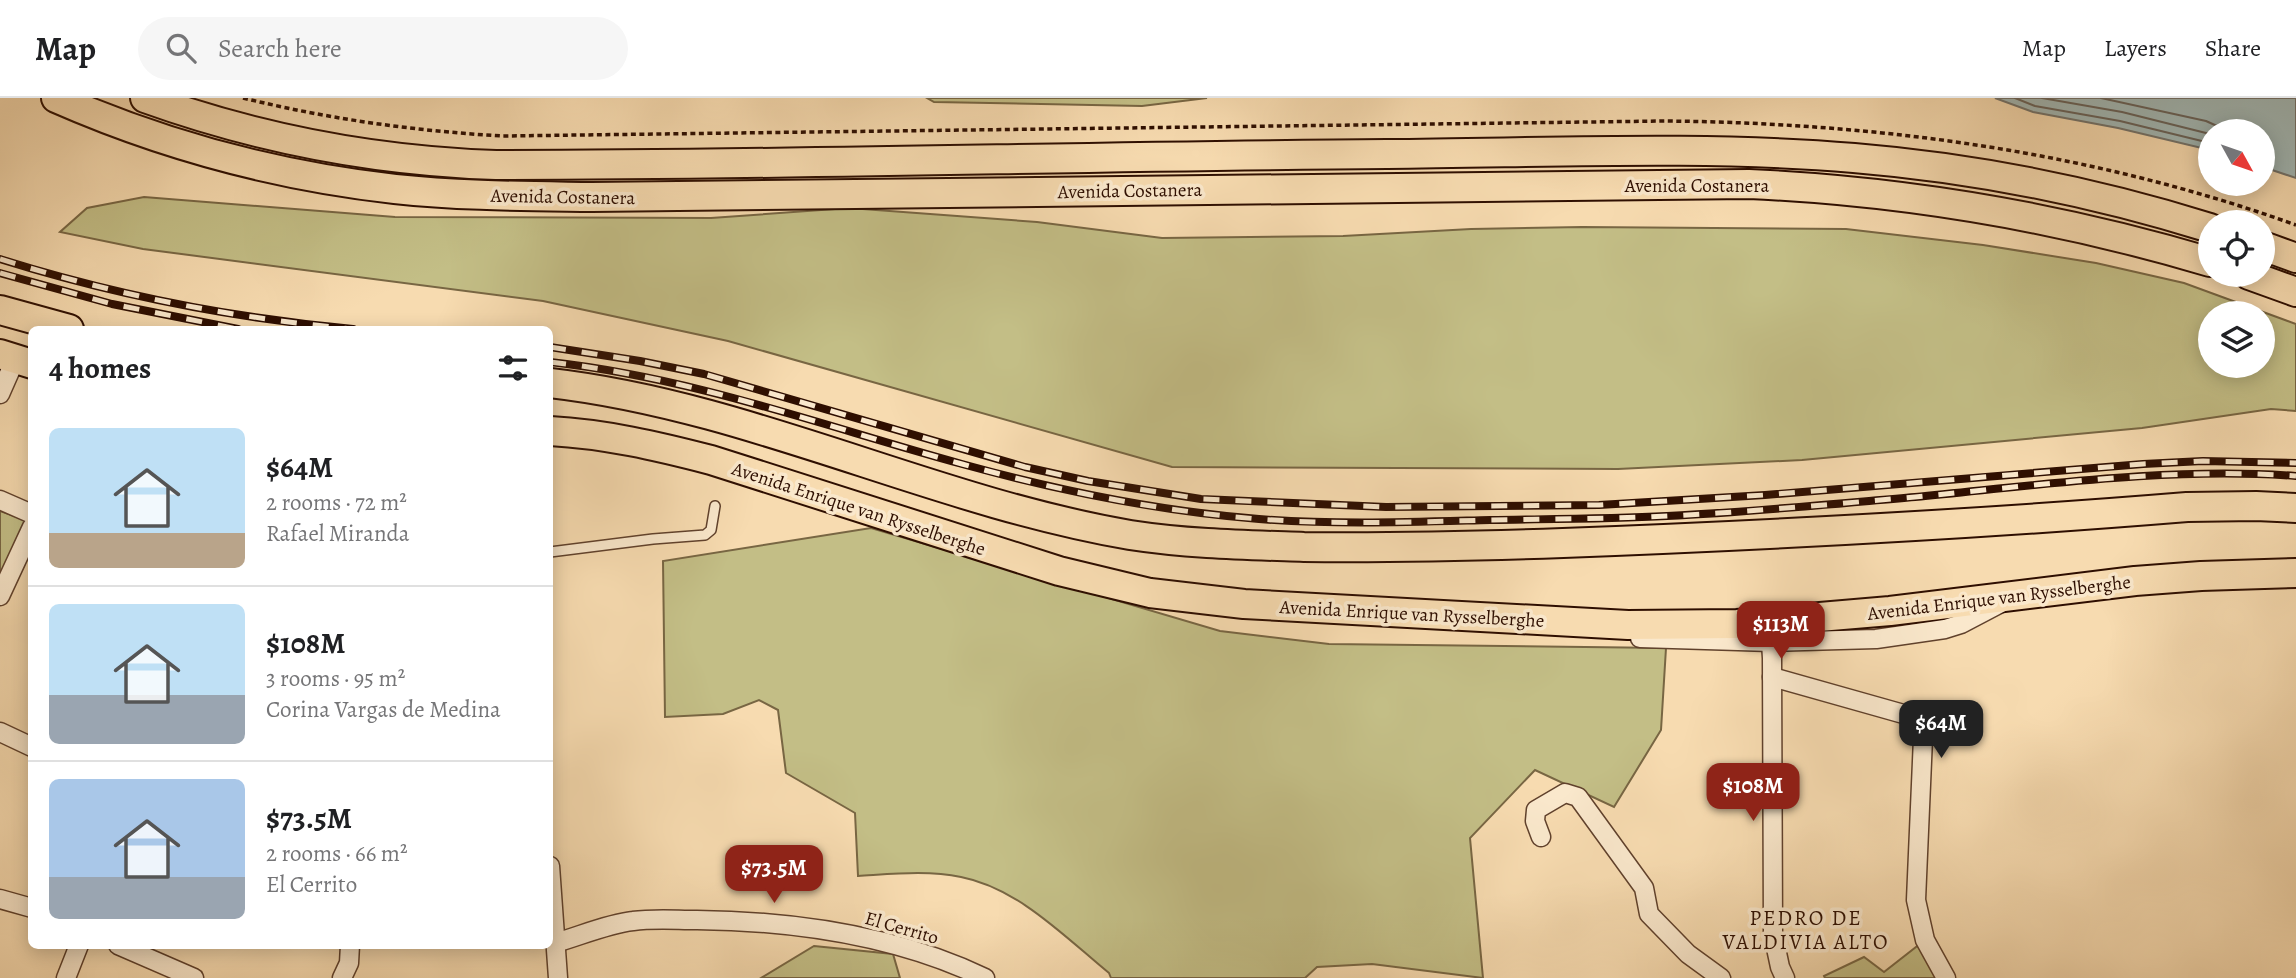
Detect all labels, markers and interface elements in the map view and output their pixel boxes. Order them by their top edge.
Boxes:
search box [138,17,628,80]
text: Map [35,26,96,71]
icon: search [162,29,200,67]
text: Search here [218,31,342,66]
text: Map [2022,32,2066,64]
text: Layers [2104,32,2167,64]
text: Share [2205,32,2261,64]
north arrow [2198,119,2275,196]
map controls [2198,119,2275,378]
street label: Avenida Costanera [1624,173,1769,199]
street label: Avenida Costanera [1057,177,1203,205]
street label: Avenida Costanera [489,183,636,211]
button: locate [2198,210,2275,287]
button: layers [2198,301,2275,378]
text: 4 homes [49,348,151,388]
icon: filters [494,349,532,387]
text: $64M [266,447,333,487]
street label: Avenida Enrique van Rysselberghe [728,455,989,562]
icon: home [105,456,189,540]
text: 2 rooms · 72 m² [266,487,407,518]
text: Rafael Miranda [266,518,410,549]
street label: Avenida Enrique van Rysselberghe [1865,569,2132,627]
street label: Avenida Enrique van Rysselberghe [1278,594,1545,634]
pin: $113M [1732,602,1830,661]
text: $113M [1753,608,1809,639]
text: $108M [266,623,345,663]
icon: home [105,632,189,716]
text: 3 rooms · 95 m² [266,663,405,694]
text: Corina Vargas de Medina [266,694,501,725]
pin: $64M [1900,700,1982,760]
text: $64M [1915,707,1967,738]
pin: $108M [1704,764,1802,823]
text: $108M [1723,770,1783,801]
text: $73.5M [266,798,352,838]
icon: home [105,807,189,891]
text: 2 rooms · 66 m² [266,838,408,869]
pin: $73.5M [717,846,831,905]
text: $73.5M [741,852,807,883]
text: El Cerrito [266,869,357,900]
district label: PEDRO DE VALDIVIA ALTO [1721,904,1890,956]
street label: El Cerrito [862,905,942,951]

